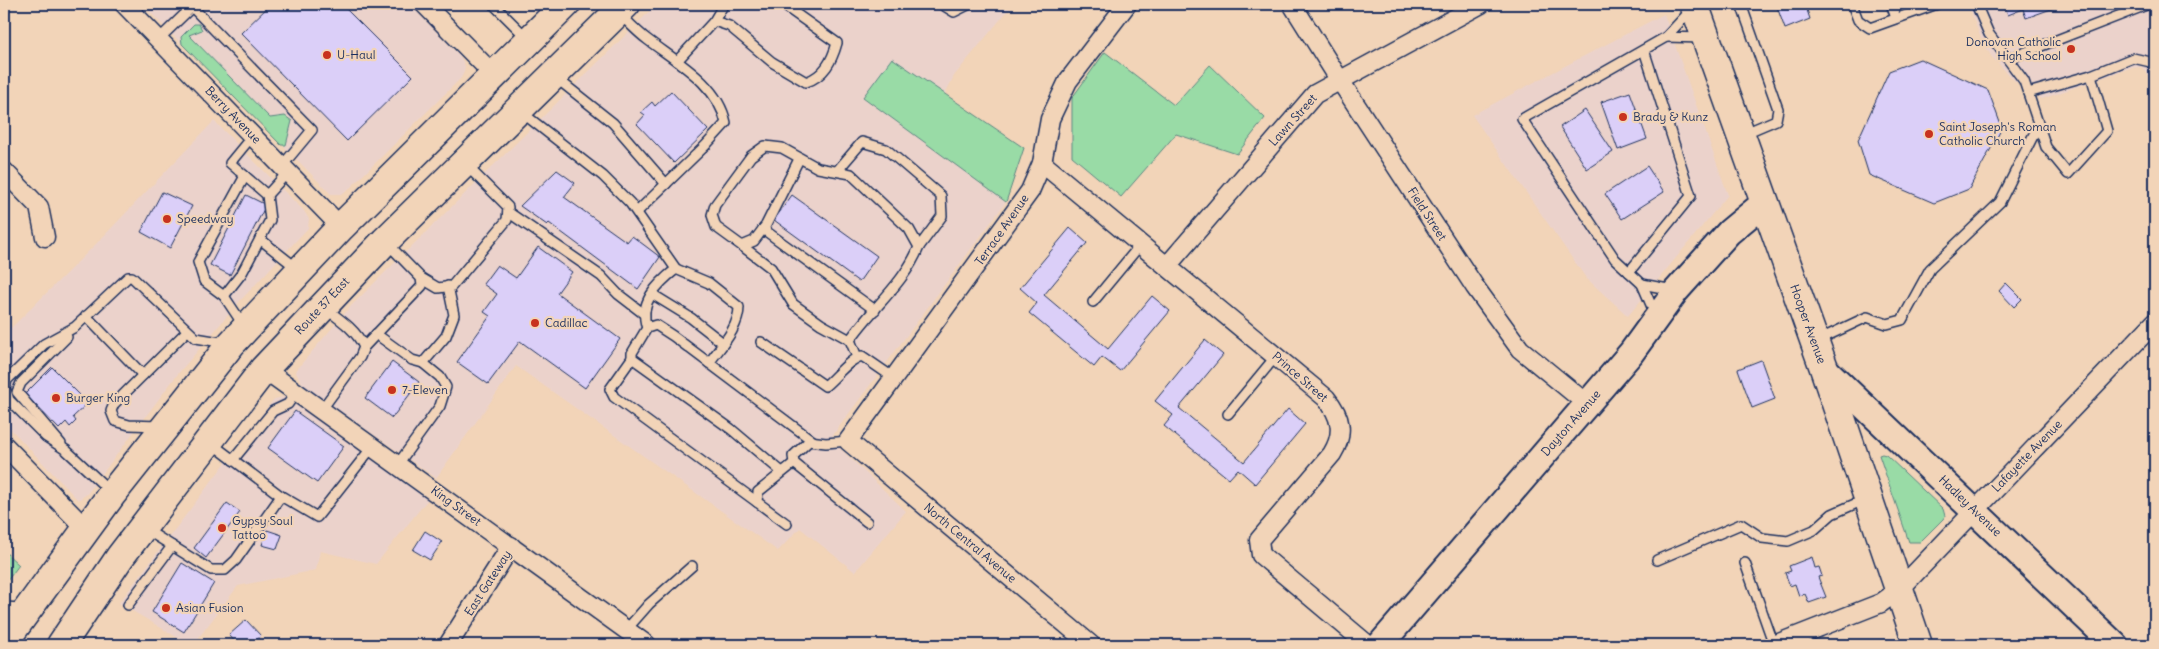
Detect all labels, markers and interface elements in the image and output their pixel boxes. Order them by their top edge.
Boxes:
place label: Donovan Catholic High School [1966,34,2061,63]
marker: Donovan Catholic High School [2065,43,2077,55]
place label: U-Haul [337,47,375,62]
marker: U-Haul [321,49,333,61]
street label: Berry Avenue [202,83,264,146]
street label: Lawn Street [1265,91,1320,149]
place label: Brady & Kunz [1633,109,1708,124]
marker: Brady & Kunz [1617,111,1629,123]
place label: Saint Joseph's Roman Catholic Church [1939,119,2057,148]
marker: Saint Joseph's Roman Catholic Church [1923,128,1935,140]
street label: Field Street [1405,184,1450,243]
street label: Terrace Avenue [971,191,1032,268]
place label: Speedway [177,211,234,226]
marker: Speedway [161,213,173,225]
street label: Route 37 East [291,274,352,338]
street label: Hooper Avenue [1787,282,1830,366]
place label: Cadillac [545,315,588,330]
marker: Cadillac [529,317,541,329]
street label: Prince Street [1269,348,1331,405]
place label: 7-Eleven [402,382,448,397]
marker: 7-Eleven [386,384,398,396]
street label: Dayton Avenue [1538,386,1603,459]
place label: Burger King [66,390,130,405]
marker: Burger King [50,392,62,404]
street label: Lafayette Avenue [1988,416,2065,495]
street label: Hadley Avenue [1936,472,2005,539]
street label: King Street [428,482,484,529]
street label: North Central Avenue [921,500,1020,586]
place label: Gypsy Soul Tattoo [232,513,293,542]
marker: Gypsy Soul Tattoo [216,522,228,534]
street label: East Gateway [461,547,514,618]
place label: Asian Fusion [176,600,244,615]
marker: Asian Fusion [160,602,172,614]

